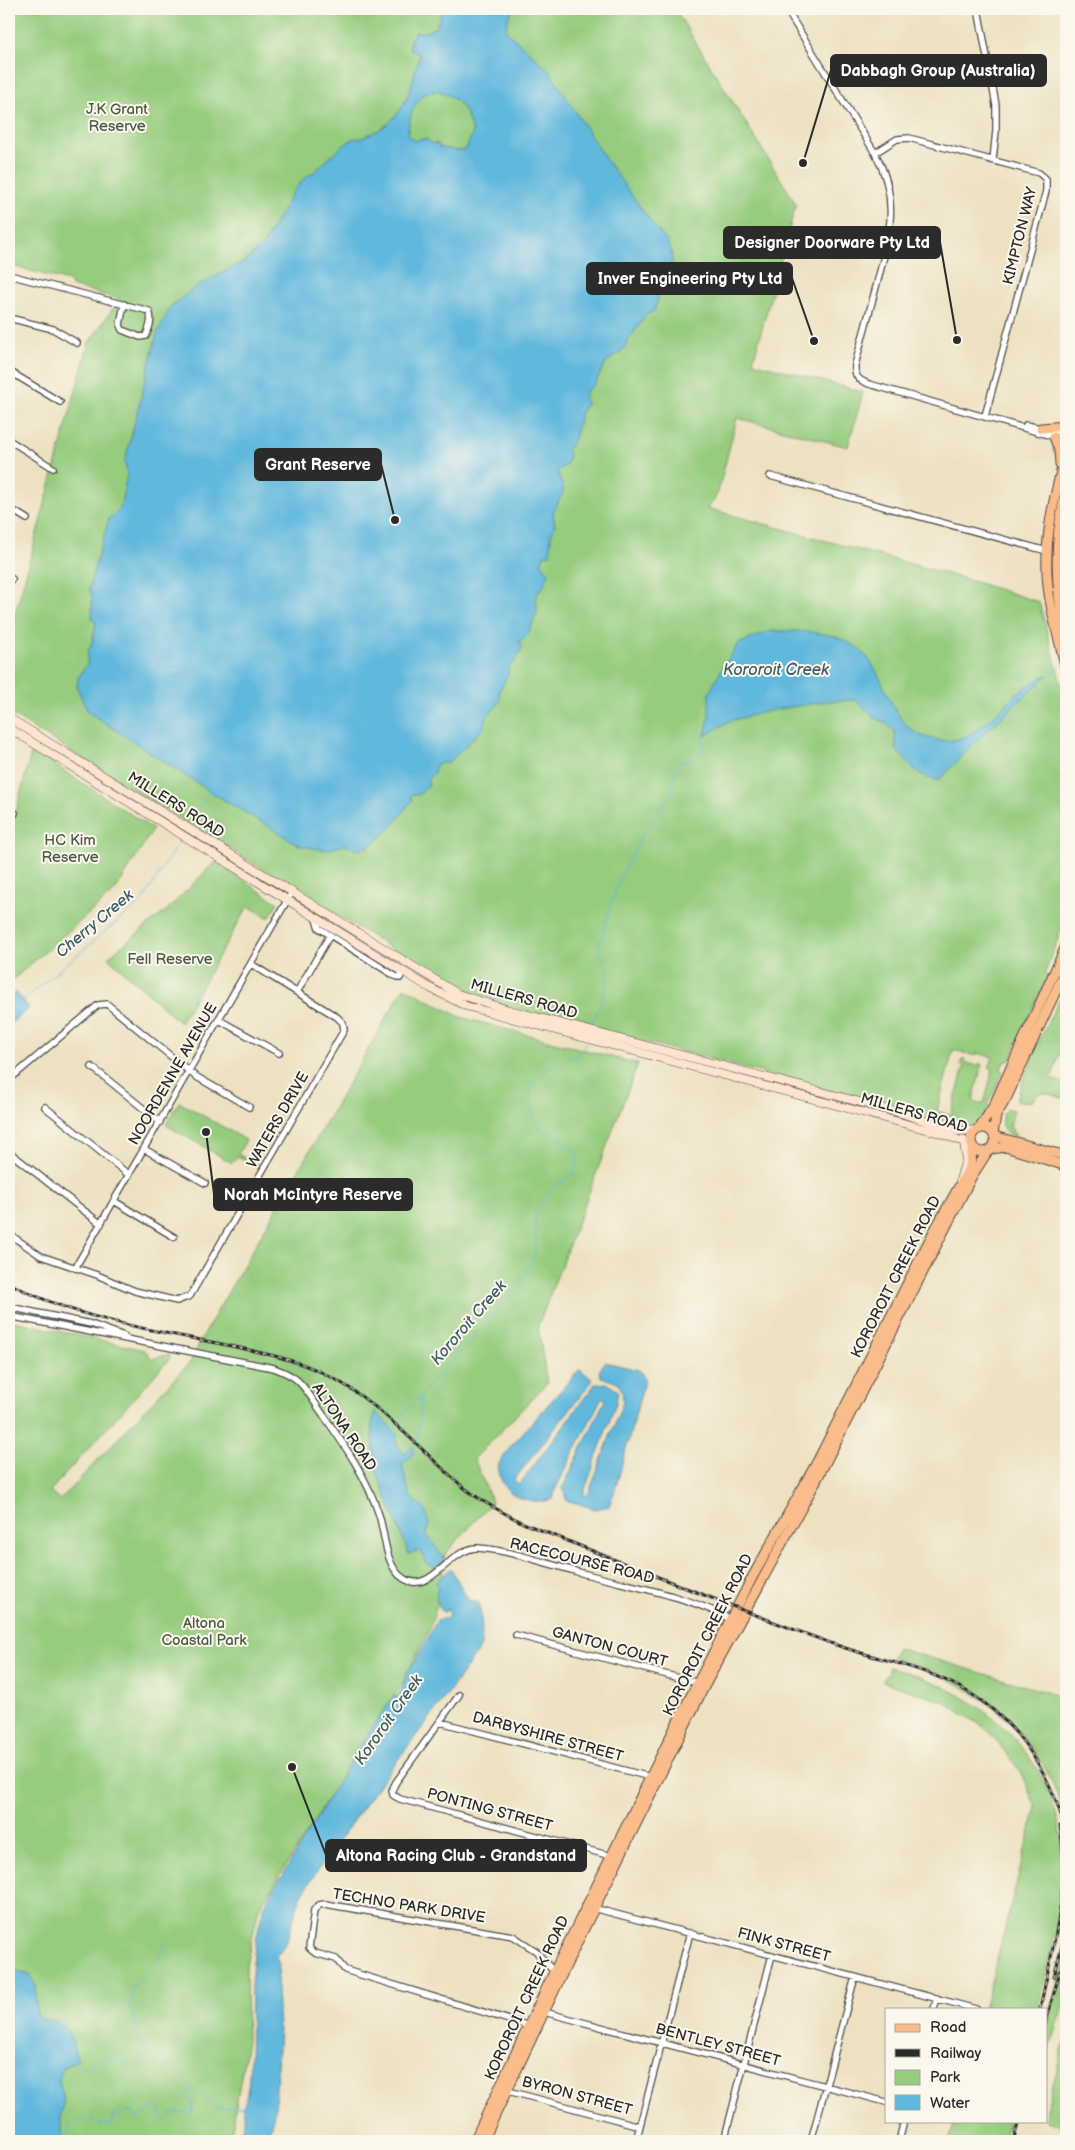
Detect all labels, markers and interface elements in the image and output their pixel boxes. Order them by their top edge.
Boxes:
callout: Dabbagh Group (Australia) [831,55,1046,86]
text: Dabbagh Group (Australia) [840,62,1036,81]
park label: J.K Grant Reserve [86,100,148,136]
street label: KIMPTON WAY [999,185,1041,287]
callout: Designer Doorware Pty Ltd [724,227,940,258]
text: Designer Doorware Pty Ltd [734,234,930,253]
callout: Inver Engineering Pty Ltd [587,263,792,294]
text: Inver Engineering Pty Ltd [598,270,782,289]
callout: Grant Reserve [255,449,381,480]
text: Grant Reserve [265,456,371,475]
water label: Kororoit Creek [723,661,830,680]
street label: MILLERS ROAD [124,768,228,842]
park label: HC Kim Reserve [41,831,99,867]
water label: Cherry Creek [52,885,139,962]
park label: Fell Reserve [127,950,213,969]
street label: MILLERS ROAD [468,975,580,1023]
street label: NOORDENNE AVENUE [124,999,222,1149]
street label: WATERS DRIVE [243,1068,313,1172]
street label: MILLERS ROAD [858,1089,970,1137]
callout: Norah McIntyre Reserve [214,1179,412,1210]
text: Norah McIntyre Reserve [224,1186,402,1205]
street label: KOROROIT CREEK ROAD [847,1193,945,1361]
water label: Kororoit Creek [427,1276,512,1369]
street label: ALTONA ROAD [308,1379,380,1475]
street label: RACECOURSE ROAD [508,1534,656,1588]
street label: KOROROIT CREEK ROAD [659,1551,757,1719]
park label: Altona Coastal Park [161,1614,247,1650]
street label: GANTON COURT [550,1622,670,1672]
water label: Kororoit Creek [351,1670,428,1769]
street label: DARBYSHIRE STREET [470,1708,626,1766]
street label: PONTING STREET [425,1784,555,1836]
callout: Altona Racing Club - Grandstand [326,1840,586,1871]
text: Altona Racing Club - Grandstand [335,1847,576,1866]
street label: TECHNO PARK DRIVE [331,1885,487,1927]
street label: KOROROIT CREEK ROAD [480,1913,574,2083]
street label: FINK STREET [735,1923,833,1967]
legend [885,2008,1048,2122]
text: Road [930,2018,966,2037]
street label: BENTLEY STREET [653,2019,783,2071]
text: Railway [930,2044,981,2063]
text: Park [930,2068,961,2087]
street label: BYRON STREET [520,2072,634,2120]
text: Water [930,2094,970,2113]

